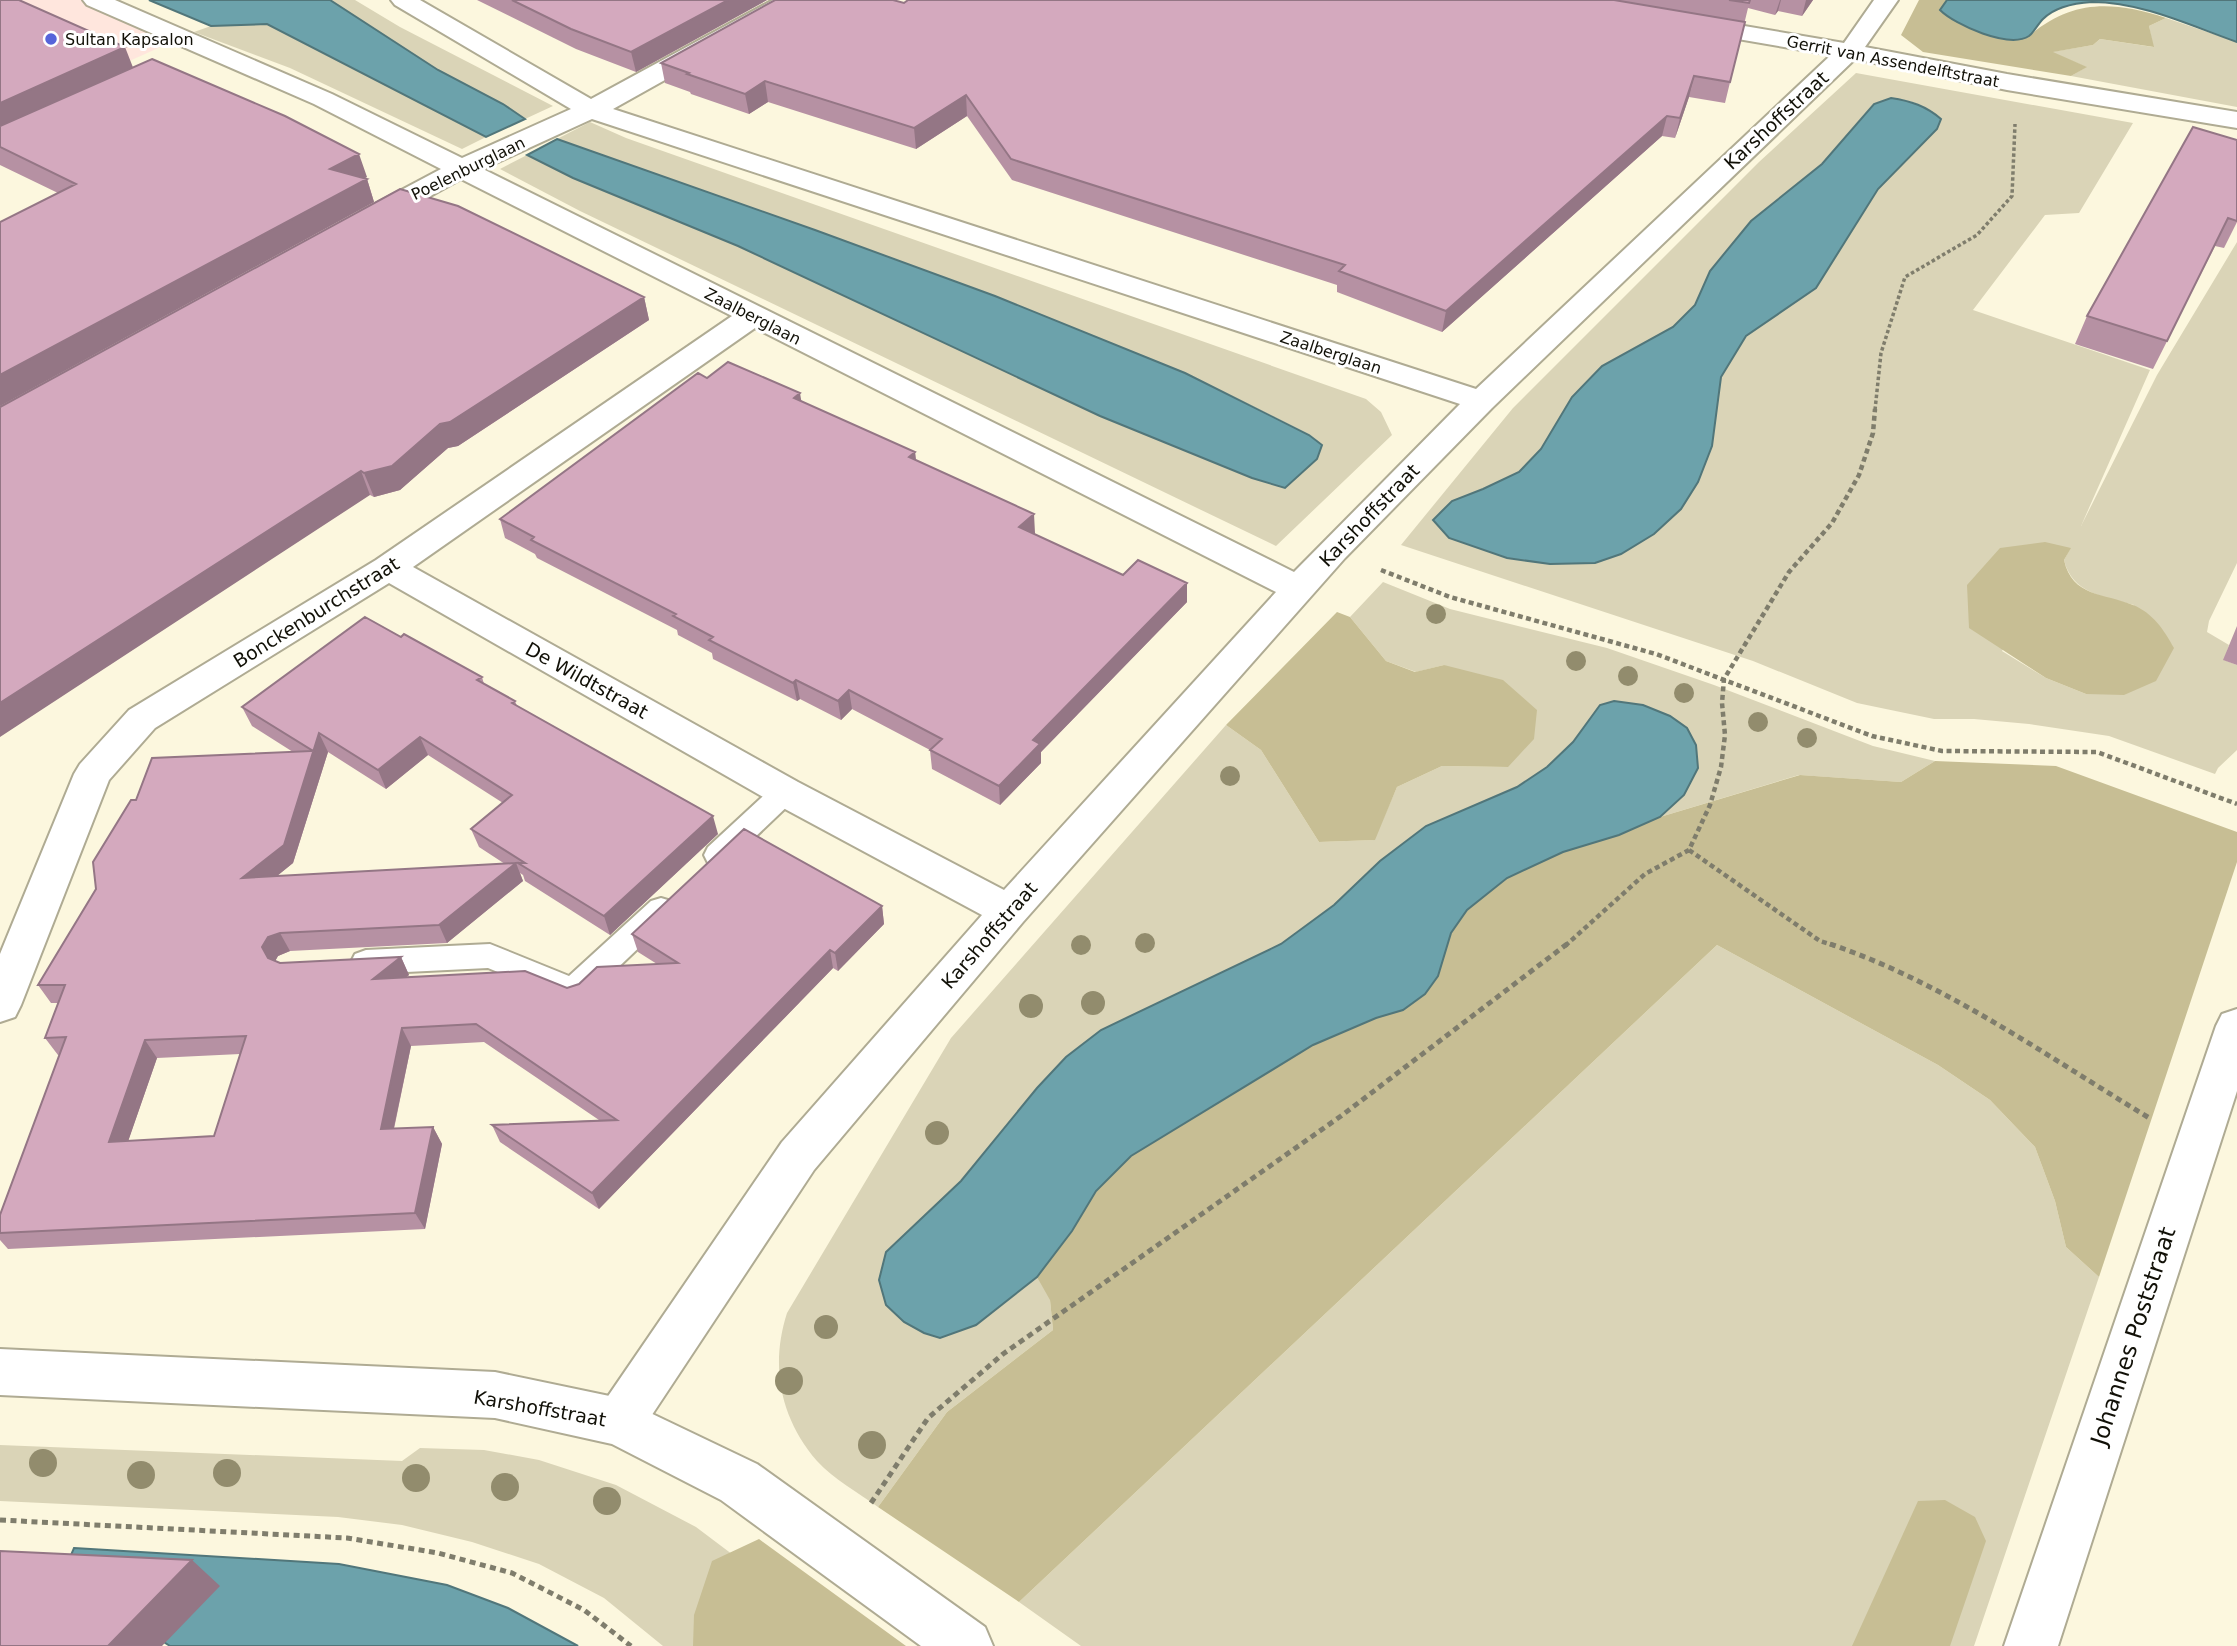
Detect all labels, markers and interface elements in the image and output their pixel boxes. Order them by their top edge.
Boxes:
place label: Sultan Kapsalon [65,30,194,49]
marker: Sultan Kapsalon [43,31,59,47]
street label: Gerrit van Assendelftstraat [1785,32,2001,91]
street label: Karshoffstraat [1719,66,1833,174]
street label: Poelenburglaan [408,133,528,204]
street label: Zaalberglaan [701,284,804,349]
street label: Zaalberglaan [1278,327,1384,378]
street label: Karshoffstraat [1314,459,1424,571]
street label: Bonckenburchstraat [229,552,403,672]
street label: De Wildtstraat [522,637,652,723]
street label: Karshoffstraat [937,877,1041,993]
street label: Johannes Poststraat [2085,1224,2181,1450]
street label: Karshoffstraat [472,1386,608,1430]

